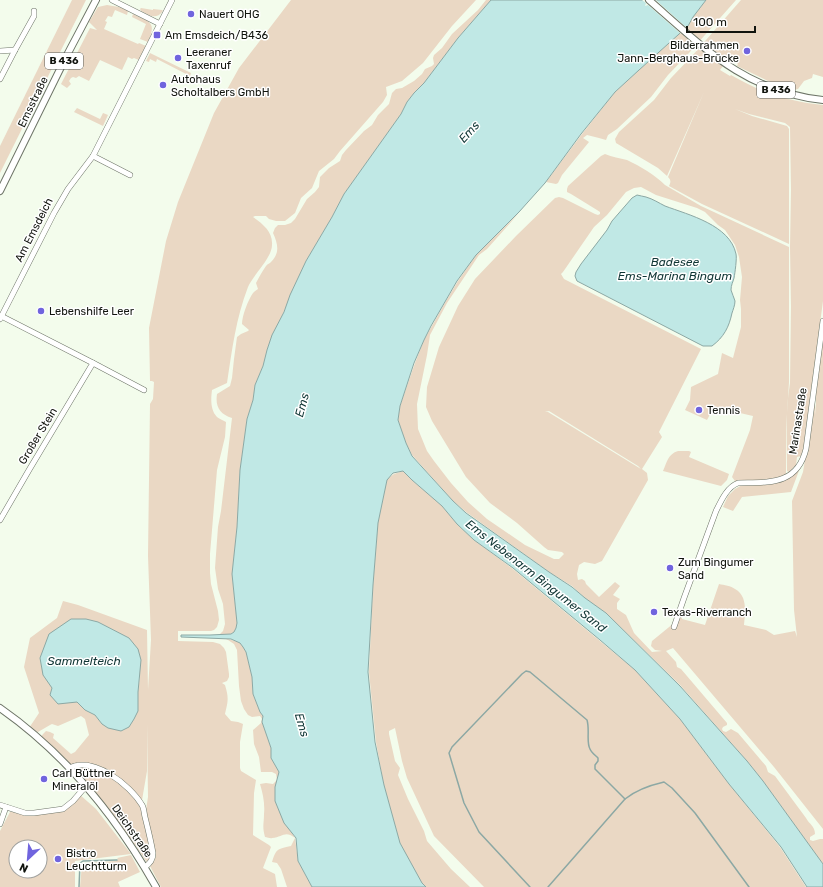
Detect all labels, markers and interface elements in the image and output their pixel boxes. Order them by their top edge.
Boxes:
place label: Nauert OHG [199,8,259,21]
scale bar [687,8,755,34]
marker: Nauert OHG [186,9,196,19]
text: 100 m [693,15,727,29]
place label: Am Emsdeich/B436 [165,29,268,42]
marker: Am Emsdeich/B436 [152,30,162,40]
place label: Bilderrahmen Jann-Berghaus-Brücke [617,39,739,65]
place label: Leeraner Taxenruf [186,46,232,72]
marker: Bilderrahmen Jann-Berghaus-Brücke [742,46,752,56]
road number: B 436 [45,53,83,69]
marker: Leeraner Taxenruf [173,53,183,63]
place label: Autohaus Scholtalbers GmbH [171,73,270,99]
street label: Emsstraße [15,75,51,129]
marker: Autohaus Scholtalbers GmbH [158,80,168,90]
road number: B 436 [757,82,795,98]
water label: Ems [456,118,482,146]
street label: Am Emsdeich [12,196,56,264]
water label: Badesee Ems-Marina Bingum [618,255,732,283]
place label: Lebenshilfe Leer [49,305,135,318]
marker: Lebenshilfe Leer [36,306,46,316]
street label: Marinastraße [786,387,810,455]
water label: Ems [292,392,312,418]
place label: Tennis [707,404,740,417]
street label: Großer Stein [16,405,60,467]
marker: Tennis [694,405,704,415]
water label: Ems Nebenarm Bingumer Sand [463,517,610,636]
place label: Zum Bingumer Sand [678,556,754,582]
marker: Zum Bingumer Sand [665,563,675,573]
place label: Texas-Riverranch [662,606,752,619]
marker: Texas-Riverranch [649,607,659,617]
water label: Sammelteich [47,654,121,668]
water label: Ems [292,712,312,738]
place label: Carl Büttner Mineralöl [52,767,115,793]
marker: Carl Büttner Mineralöl [39,774,49,784]
street label: Deichstraße [109,802,155,860]
north arrow [8,839,48,879]
place label: Bistro Leuchtturm [66,847,127,873]
marker: Bistro Leuchtturm [53,854,63,864]
text: N [17,860,30,875]

